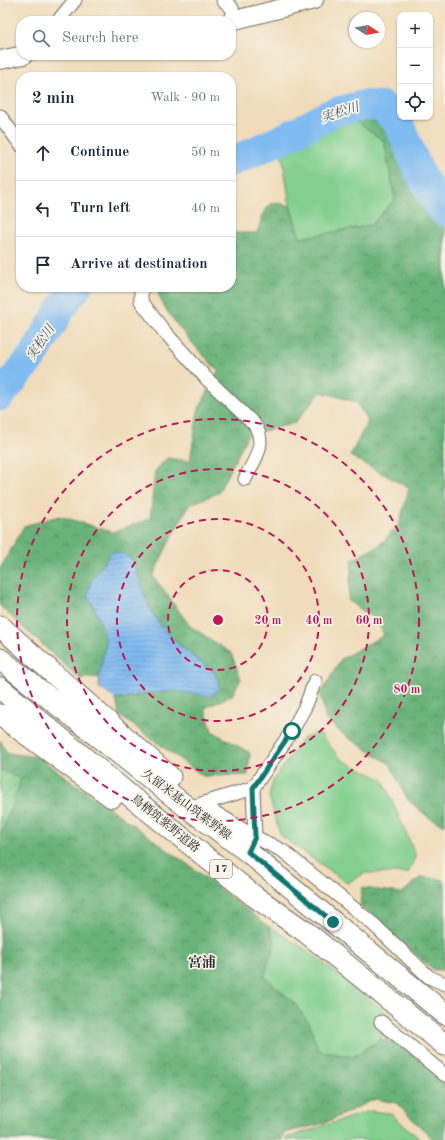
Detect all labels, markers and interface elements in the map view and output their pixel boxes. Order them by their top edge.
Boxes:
north arrow [349,12,385,48]
map controls [397,12,433,120]
button: + [397,12,433,48]
search box [16,16,236,60]
icon: search [30,27,52,49]
text: Search here [62,31,139,46]
button: − [397,48,433,84]
button: locate [397,84,433,120]
text: 2 min [32,90,75,107]
text: Walk · 90 m [151,91,220,104]
water label: 実松川 [319,99,362,125]
icon: ahead [32,142,54,164]
text: Continue [70,145,129,160]
text: 50 m [191,146,220,159]
icon: left [32,198,54,220]
text: Turn left [70,201,130,216]
text: 40 m [191,202,220,215]
icon: arrive [32,254,54,276]
text: Arrive at destination [70,257,208,272]
water label: 実松川 [24,321,58,363]
centre of rings [211,613,225,627]
text: 20 m [255,615,282,627]
text: 40 m [306,615,333,627]
text: 60 m [356,615,383,627]
text: 80 m [394,684,421,696]
route start [283,722,301,740]
street label: 久留米基山筑紫野線 [139,766,234,842]
street label: 鳥栖筑紫野道路 [129,791,203,855]
road number: 17 [210,860,232,878]
route end [324,913,342,931]
district label: 宮浦 [188,954,216,970]

